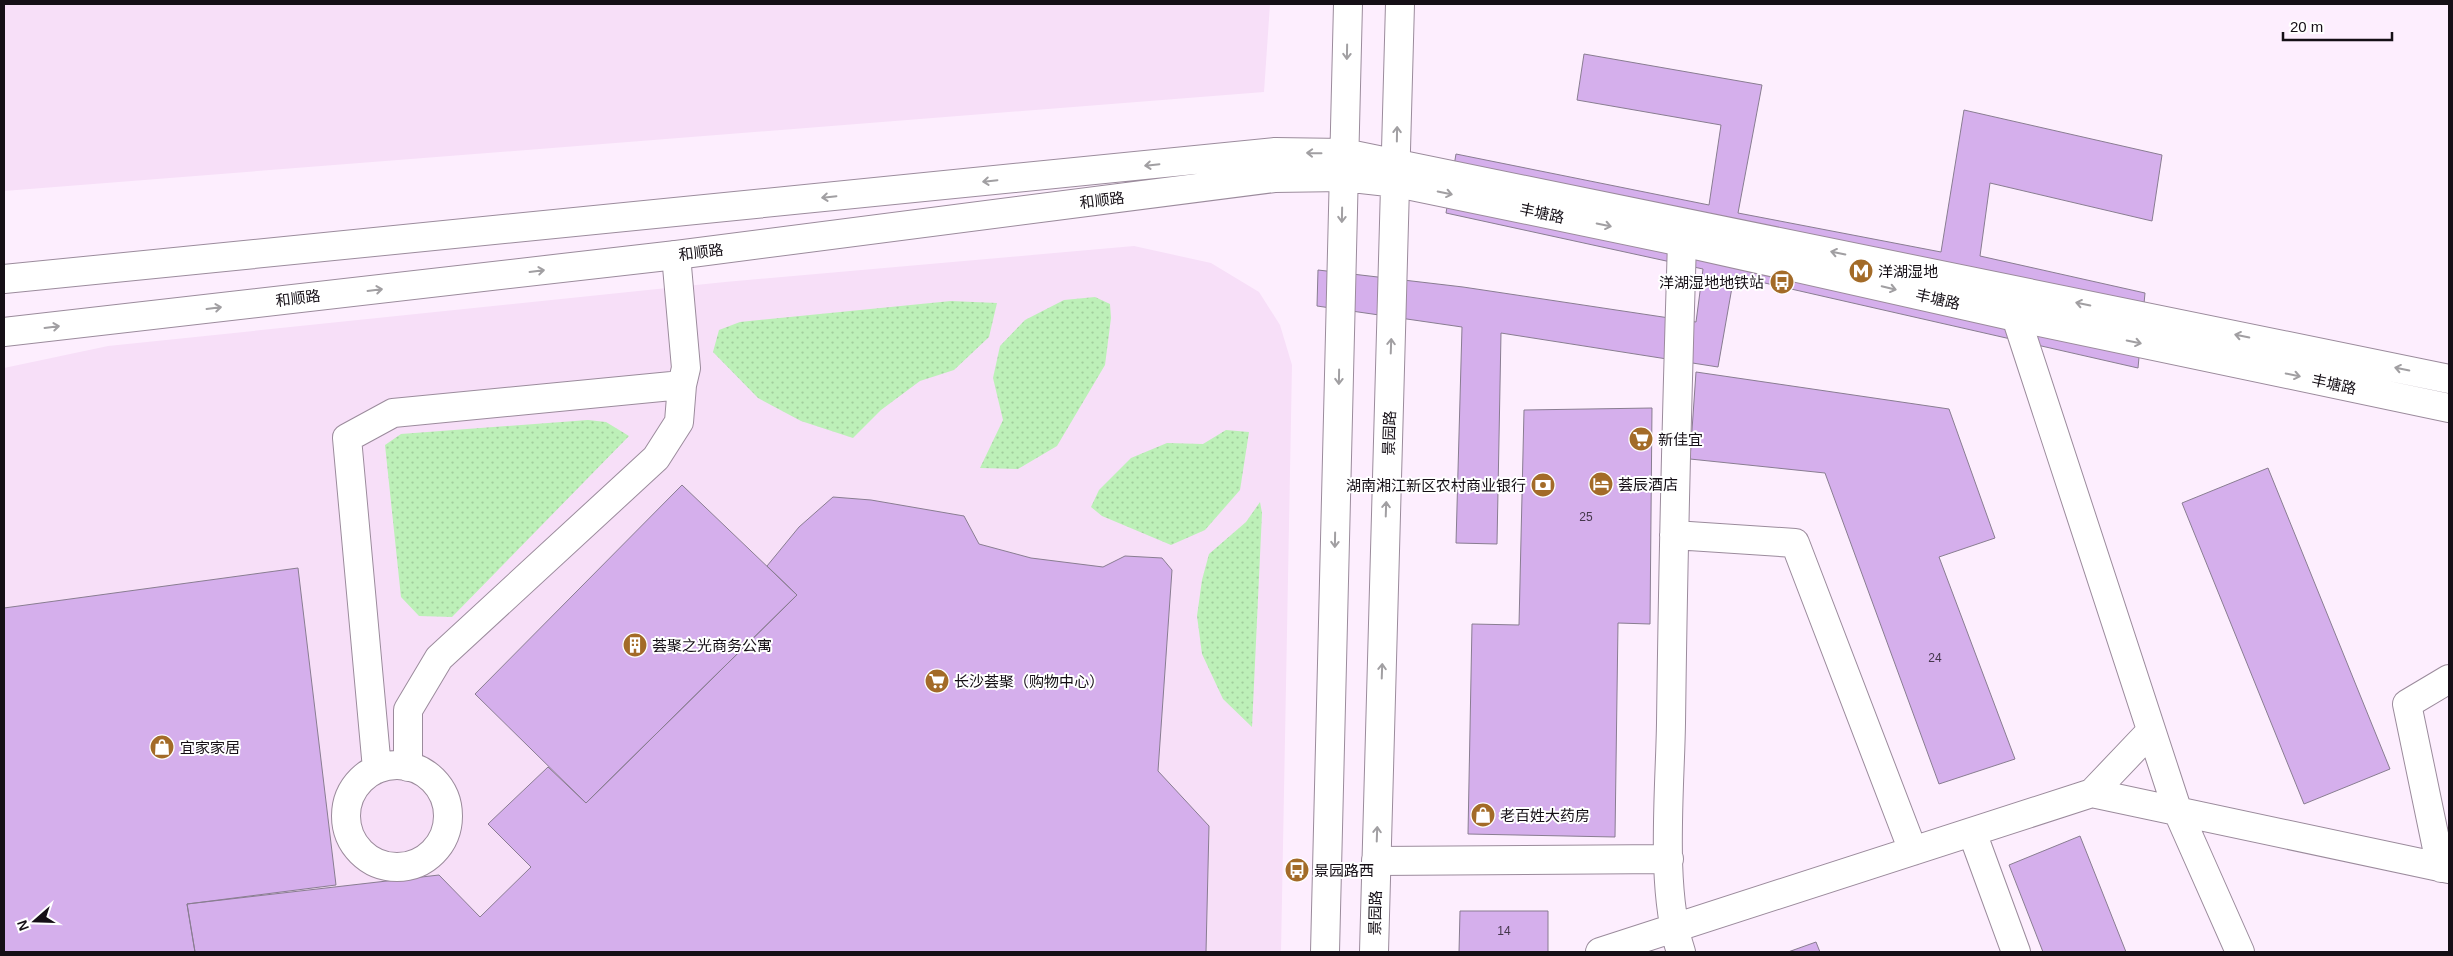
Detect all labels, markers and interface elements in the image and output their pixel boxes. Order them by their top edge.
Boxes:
scale bar [2283,10,2392,42]
text: 20 m [2290,18,2323,35]
one-way arrow [1342,44,1351,60]
one-way arrow [1393,126,1402,142]
one-way arrow [1306,148,1322,158]
one-way arrow [1144,160,1160,170]
one-way arrow [983,176,999,186]
one-way arrow [1436,188,1452,198]
street label: 和顺路 [1079,189,1125,211]
one-way arrow [821,192,837,202]
street label: 丰塘路 [1518,200,1566,226]
one-way arrow [1338,207,1347,223]
one-way arrow [1596,221,1612,231]
street label: 和顺路 [678,241,724,263]
one-way arrow [1831,248,1847,257]
metro station icon: 洋湖湿地 [1848,258,1874,284]
place label: 洋湖湿地 [1878,263,1938,280]
one-way arrow [528,266,544,276]
bus stop icon: 洋湖湿地地铁站 [1769,269,1795,295]
place label: 洋湖湿地地铁站 [1659,274,1764,291]
one-way arrow [1881,284,1897,293]
one-way arrow [367,285,383,295]
street label: 丰塘路 [1914,286,1962,312]
street label: 和顺路 [275,287,321,309]
one-way arrow [2076,298,2092,308]
one-way arrow [205,303,221,313]
one-way arrow [44,322,60,332]
one-way arrow [2235,331,2251,341]
one-way arrow [2125,337,2141,347]
one-way arrow [1386,338,1396,354]
one-way arrow [2394,364,2410,373]
one-way arrow [1334,369,1344,385]
one-way arrow [2284,371,2300,380]
street label: 丰塘路 [2310,371,2358,397]
street label: 景园路 [1380,410,1398,456]
supermarket icon: 新佳宜 [1628,426,1654,452]
place label: 新佳宜 [1658,431,1703,448]
hotel icon: 荟辰酒店 [1588,471,1614,497]
bank icon: 湖南湘江新区农村商业银行 [1530,472,1556,498]
place label: 荟辰酒店 [1618,476,1678,493]
place label: 湖南湘江新区农村商业银行 [1346,477,1526,494]
one-way arrow [1382,501,1391,517]
house number: 25 [1579,510,1593,524]
one-way arrow [1330,532,1340,548]
building icon: 荟聚之光商务公寓 [622,632,648,658]
place label: 荟聚之光商务公寓 [652,637,772,654]
house number: 24 [1928,651,1942,665]
one-way arrow [1377,663,1387,680]
supermarket icon: 长沙荟聚（购物中心） [924,668,950,694]
place label: 长沙荟聚（购物中心） [954,673,1104,690]
shop icon: 宜家家居 [149,734,175,760]
place label: 宜家家居 [180,739,240,756]
shop icon: 老百姓大药房 [1470,802,1496,828]
place label: 老百姓大药房 [1500,807,1590,824]
one-way arrow [1372,826,1382,842]
bus stop icon: 景园路西 [1284,857,1310,883]
place label: 景园路西 [1314,862,1374,879]
street label: 景园路 [1366,890,1384,936]
north arrow [10,896,60,946]
text: N [14,918,32,933]
house number: 14 [1497,924,1511,938]

